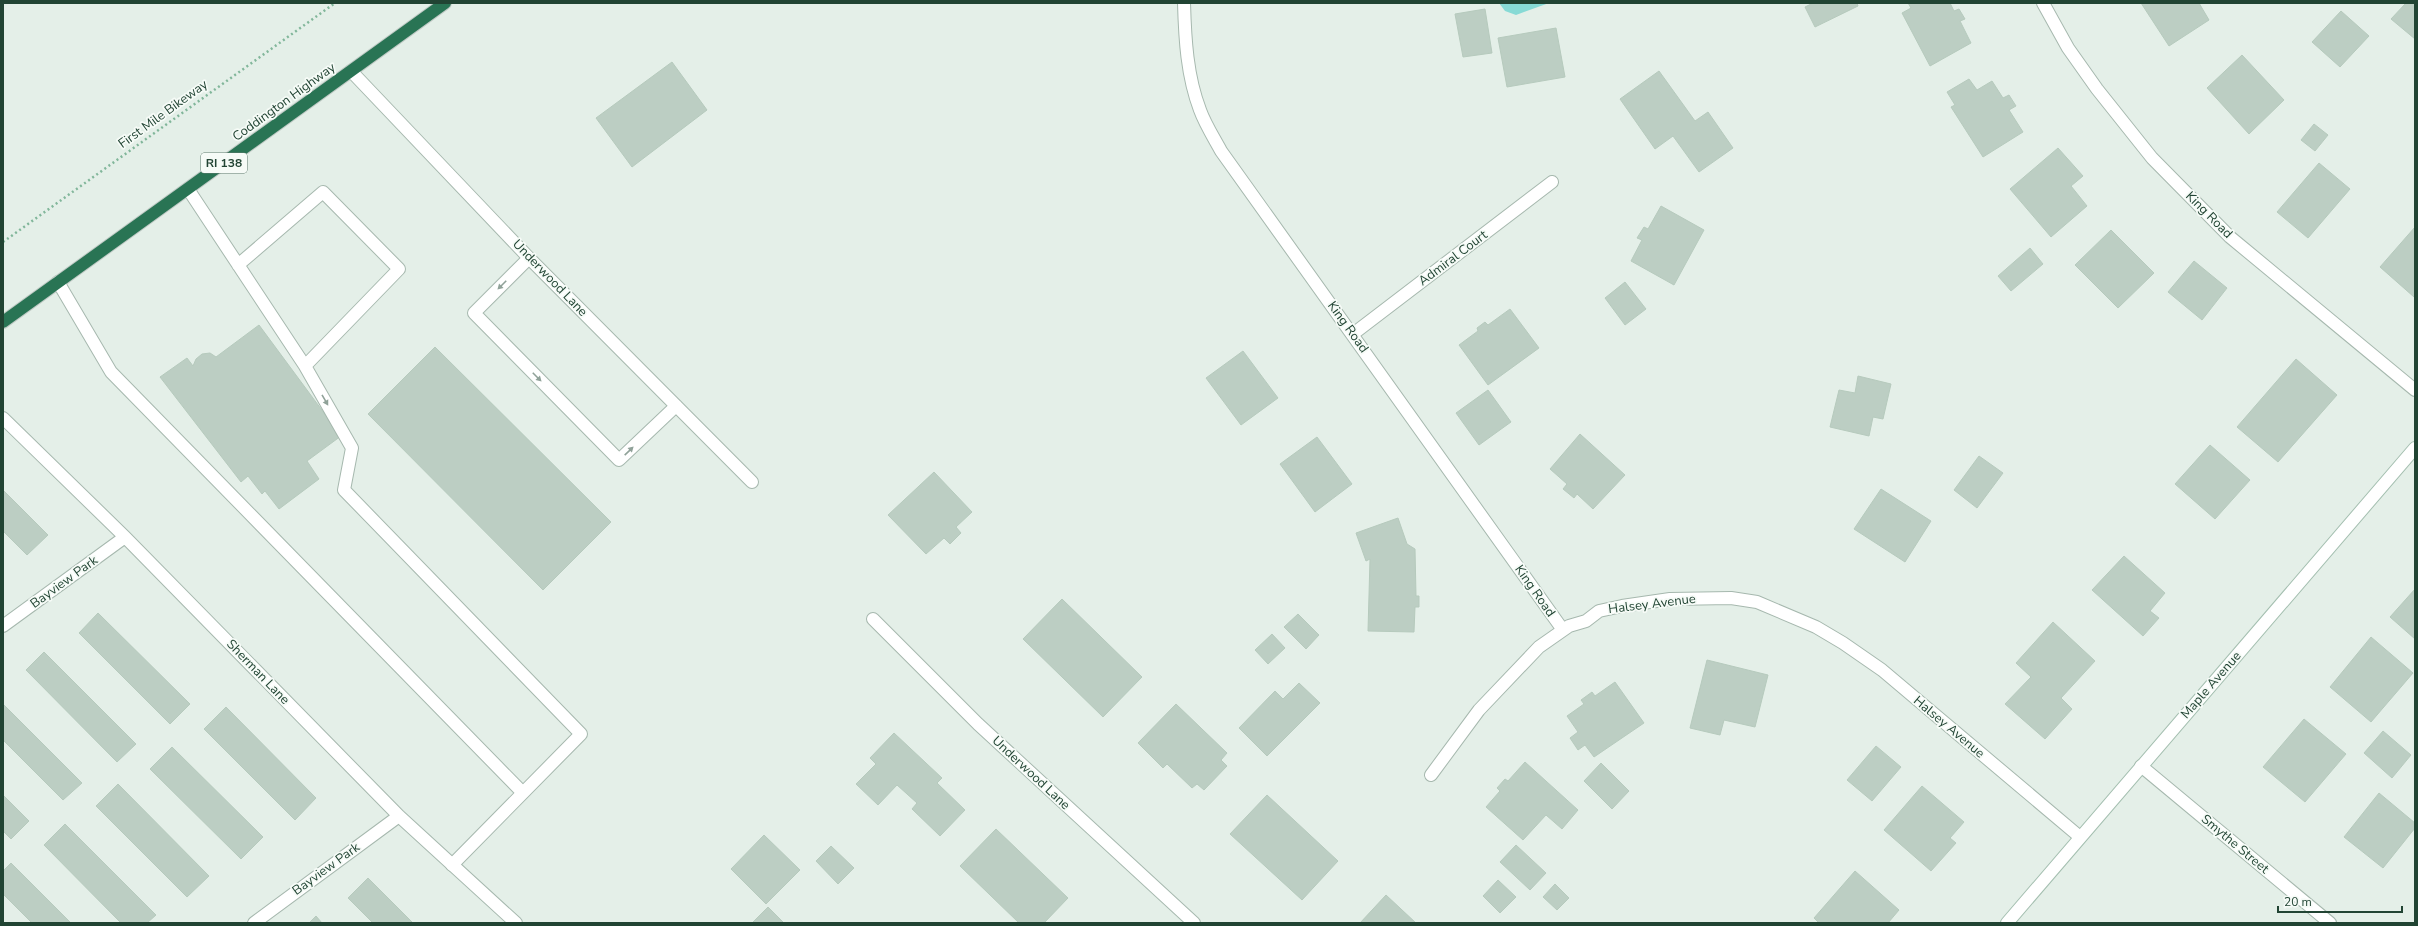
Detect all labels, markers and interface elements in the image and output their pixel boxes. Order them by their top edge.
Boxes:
street label: Coddington Highway [229,58,339,146]
street label: First Mile Bikeway [115,75,212,153]
road number: RI 138 [201,153,247,173]
street label: King Road [2182,188,2236,242]
street label: Admiral Court [1415,226,1492,290]
street label: Underwood Lane [508,235,592,321]
one-way arrow [497,280,507,290]
street label: King Road [1323,298,1373,356]
one-way arrow [533,372,542,382]
one-way arrow [321,394,328,406]
one-way arrow [624,446,634,456]
street label: Bayview Park [27,551,102,613]
street label: King Road [1510,561,1560,621]
street label: Halsey Avenue [1607,590,1697,618]
street label: Sherman Lane [222,636,294,708]
street label: Maple Avenue [2177,647,2245,723]
street label: Halsey Avenue [1910,692,1989,762]
street label: Underwood Lane [988,732,1074,814]
street label: Smythe Street [2197,810,2273,878]
street label: Bayview Park [289,838,364,900]
scale bar [2278,888,2402,914]
text: 20 m [2284,894,2312,910]

